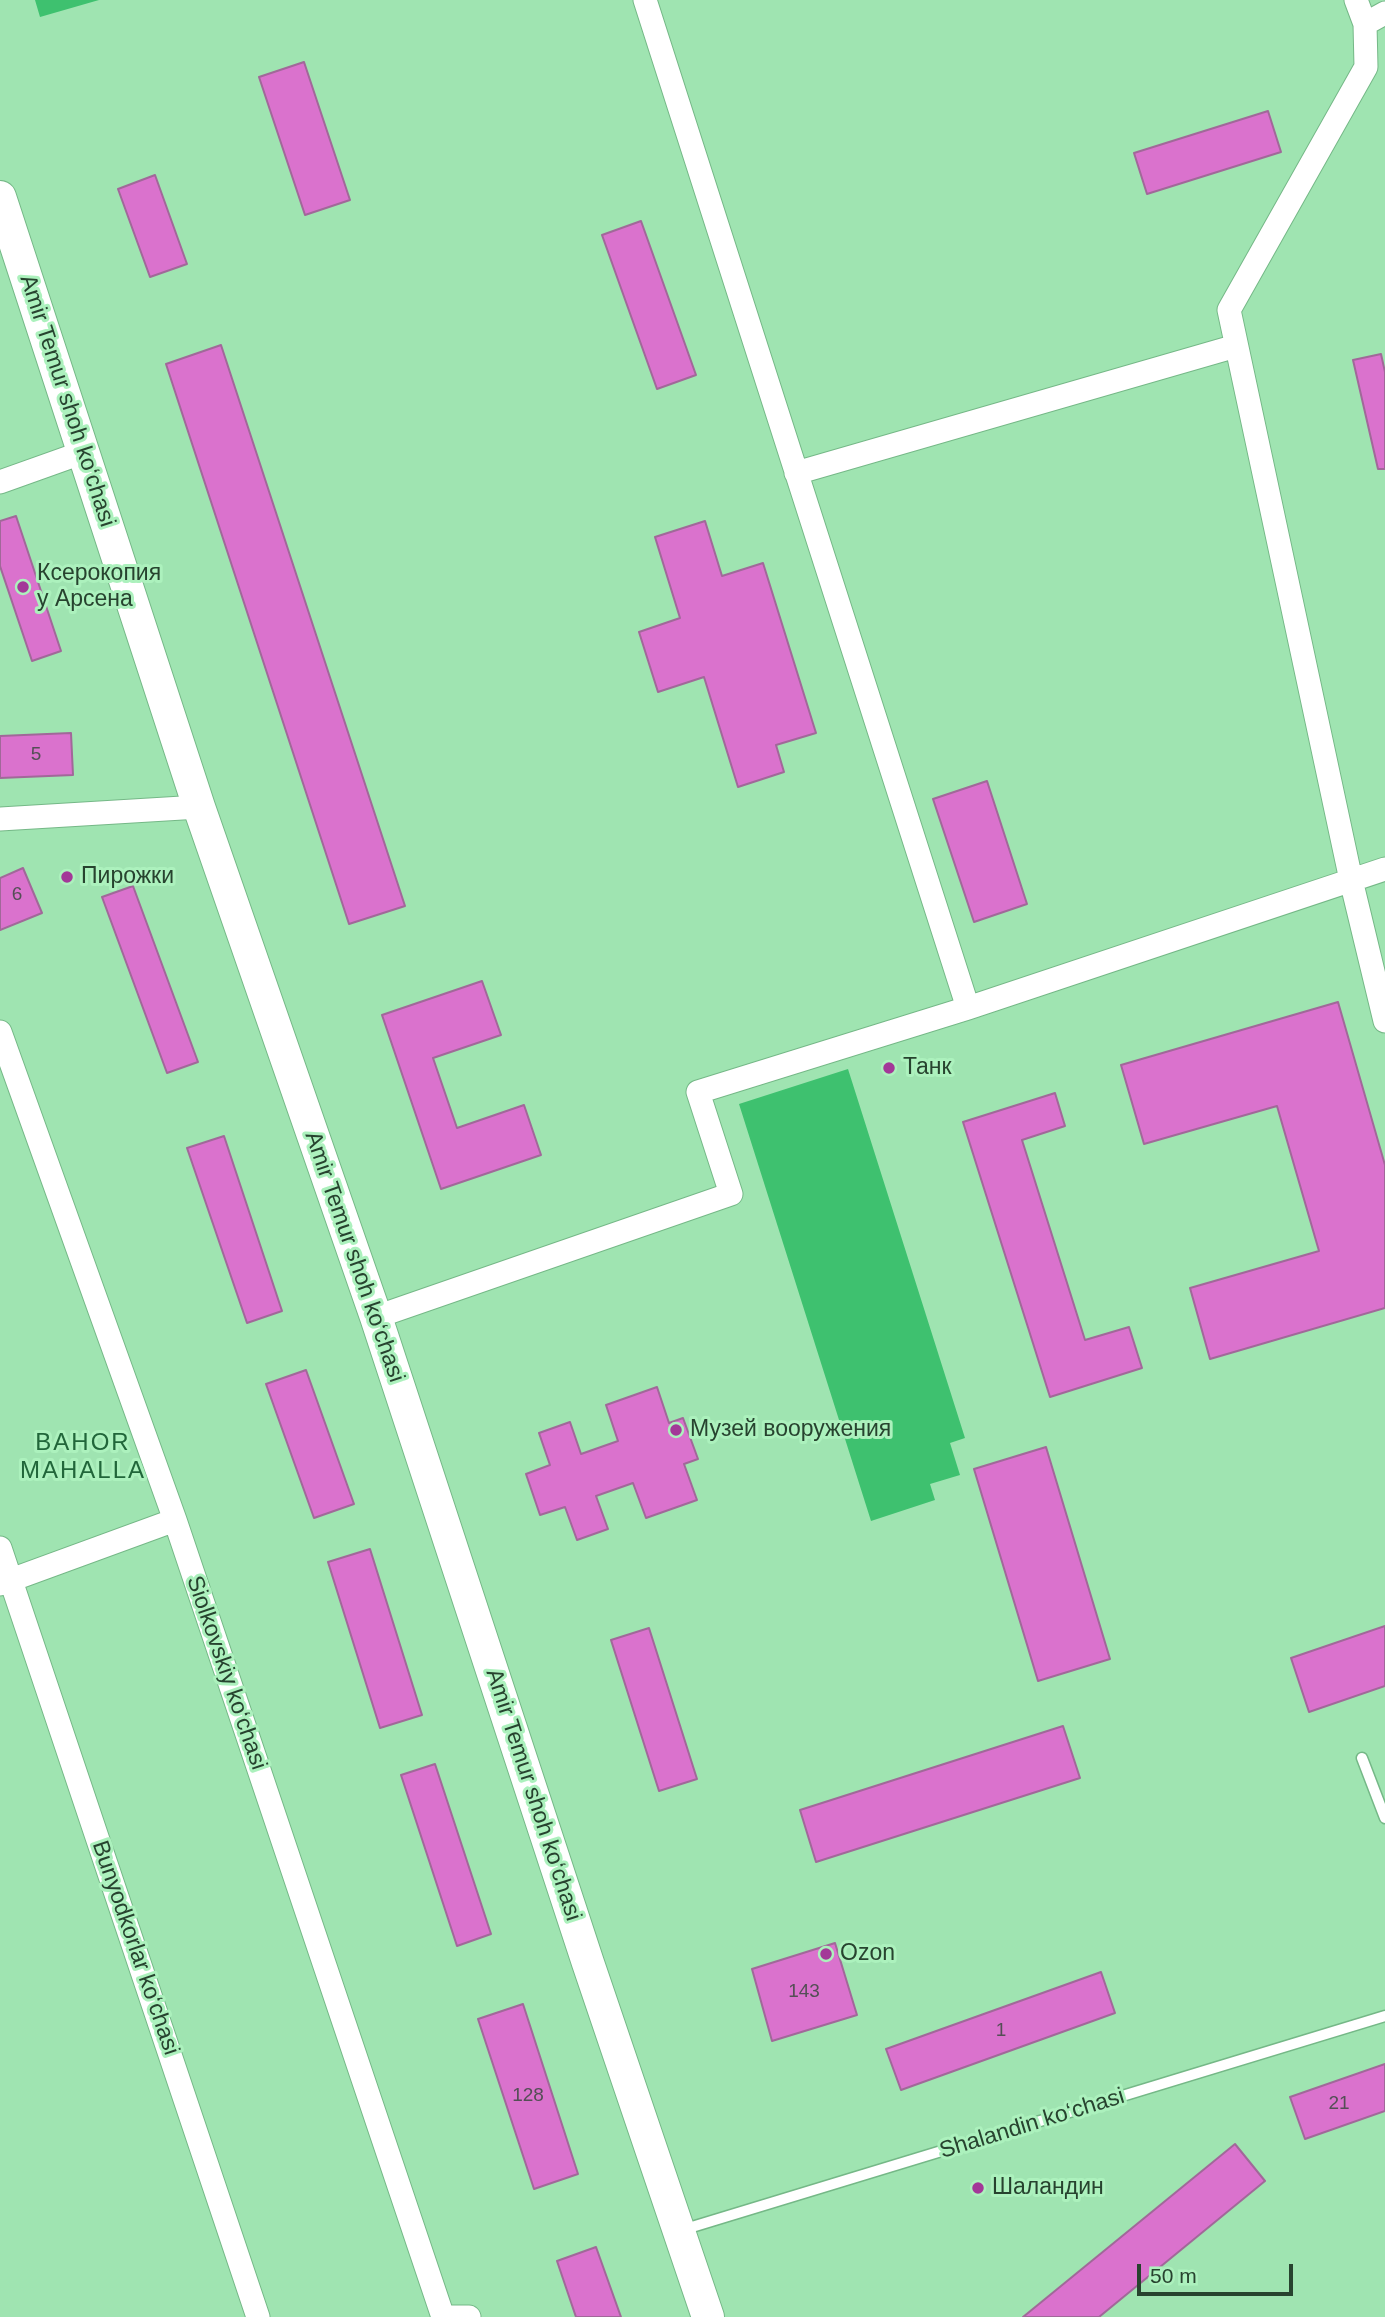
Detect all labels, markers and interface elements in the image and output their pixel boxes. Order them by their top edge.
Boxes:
street label: Amir Temur shoh ko‘chasi [13,272,121,530]
place label: Ксерокопия у Арсена [37,560,161,614]
marker: Ксерокопия у Арсена [15,579,31,595]
house number: 5 [31,744,41,766]
place label: Пирожки [81,863,174,891]
marker: Пирожки [59,869,75,885]
house number: 6 [12,884,22,906]
place label: Танк [903,1054,952,1082]
marker: Танк [881,1060,897,1076]
street label: Amir Temur shoh ko‘chasi [298,1128,410,1386]
place label: Музей вооружения [690,1416,891,1444]
marker: Музей вооружения [668,1422,684,1438]
district label: BAHOR MAHALLA [21,1429,145,1485]
street label: Siolkovskiy ko‘chasi [180,1572,272,1774]
street label: Amir Temur shoh ko‘chasi [479,1666,587,1924]
street label: Bunyodkorlar ko‘chasi [85,1837,185,2059]
place label: Ozon [840,1940,895,1968]
marker: Ozon [818,1946,834,1962]
house number: 143 [788,1981,820,2003]
house number: 1 [996,2020,1006,2042]
street label: Shalandin ko‘chasi [936,2083,1128,2165]
house number: 128 [512,2085,544,2107]
house number: 21 [1328,2093,1350,2115]
place label: Шаландин [992,2174,1104,2202]
marker: Шаландин [970,2180,986,2196]
scale bar [1140,2250,1296,2294]
text: 50 m [1150,2264,1197,2287]

